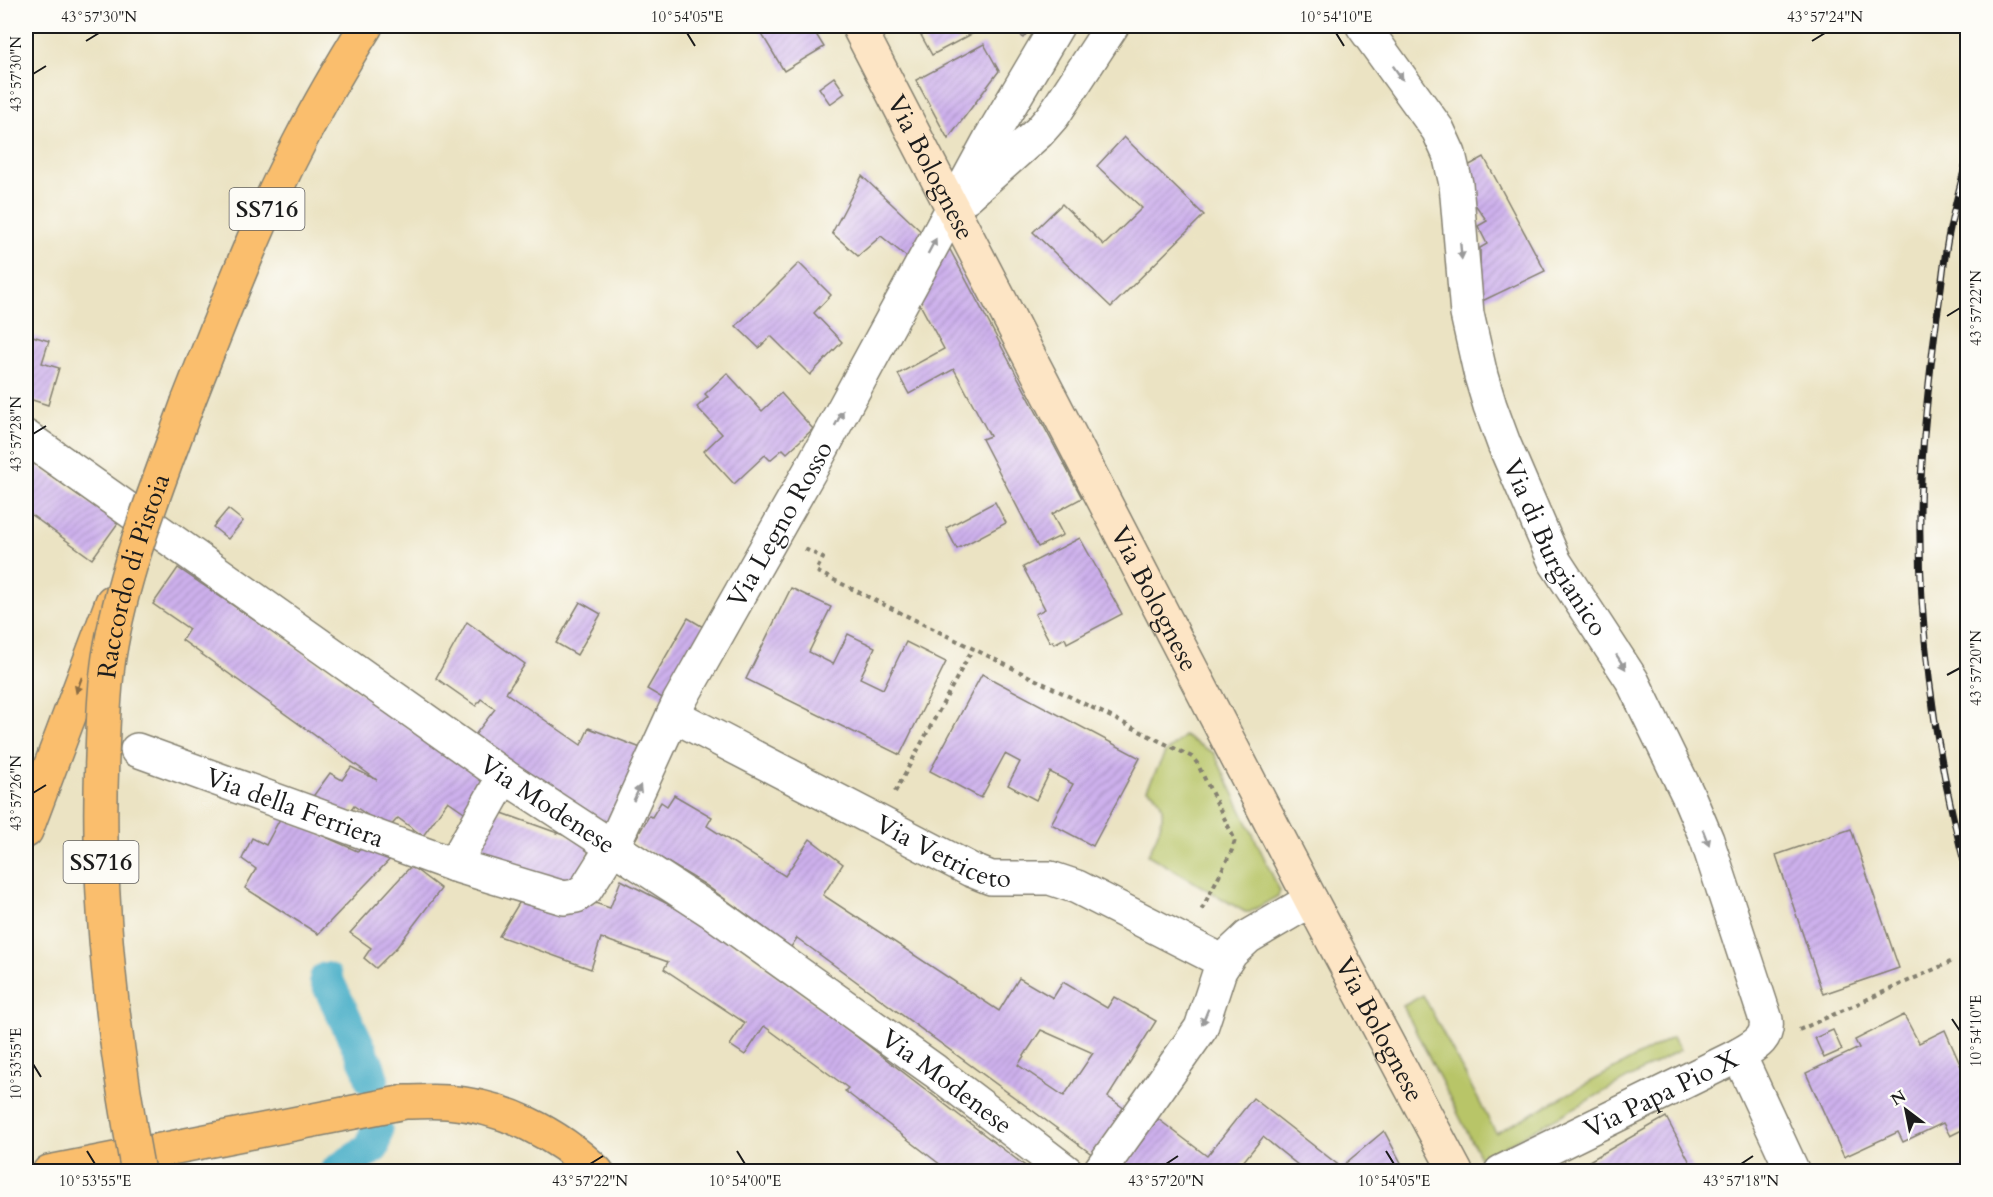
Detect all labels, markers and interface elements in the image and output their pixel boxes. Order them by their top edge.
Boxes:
text: 43°57'30"N [61,7,137,27]
text: 10°54'05"E [651,7,723,27]
text: 10°54'10"E [1300,7,1372,27]
text: 43°57'24"N [1787,7,1863,27]
text: 43°57'30"N [6,36,26,112]
one-way arrow [1392,64,1404,80]
street label: Via Bolognese [879,89,983,246]
road number: SS716 [230,188,304,230]
one-way arrow [927,238,937,255]
one-way arrow [1457,242,1466,261]
text: 43°57'22"N [1966,270,1986,346]
text: 43°57'28"N [6,396,26,472]
one-way arrow [834,409,844,426]
street label: Via Legno Rosso [719,435,841,614]
street label: Via di Burgianico [1495,454,1616,643]
street label: Raccordo di Pistoia [89,469,178,681]
street label: Via Bolognese [1102,520,1206,677]
text: 43°57'20"N [1966,630,1986,706]
one-way arrow [1615,654,1627,670]
one-way arrow [74,676,84,694]
street label: Via Modenese [472,747,622,862]
text: 43°57'26"N [6,755,26,831]
street label: Via della Ferriera [201,759,389,856]
one-way arrow [632,783,642,801]
street label: Via Vetriceto [869,806,1011,896]
one-way arrow [1701,829,1711,847]
road number: SS716 [63,841,138,883]
street label: Via Bolognese [1327,951,1432,1108]
text: 10°54'10"E [1966,995,1986,1067]
one-way arrow [1200,1008,1209,1026]
street label: Via Modenese [874,1021,1020,1142]
text: 10°53'55"E [6,1028,26,1100]
street label: Via Papa Pio X [1578,1041,1744,1147]
north arrow [1876,1080,1936,1140]
text: N [1887,1085,1910,1111]
text: 10°53'55"E [59,1171,131,1191]
text: 43°57'22"N [552,1171,628,1191]
text: 10°54'00"E [709,1171,781,1191]
text: 43°57'20"N [1128,1171,1204,1191]
text: 10°54'05"E [1358,1171,1430,1191]
text: 43°57'18"N [1703,1171,1779,1191]

